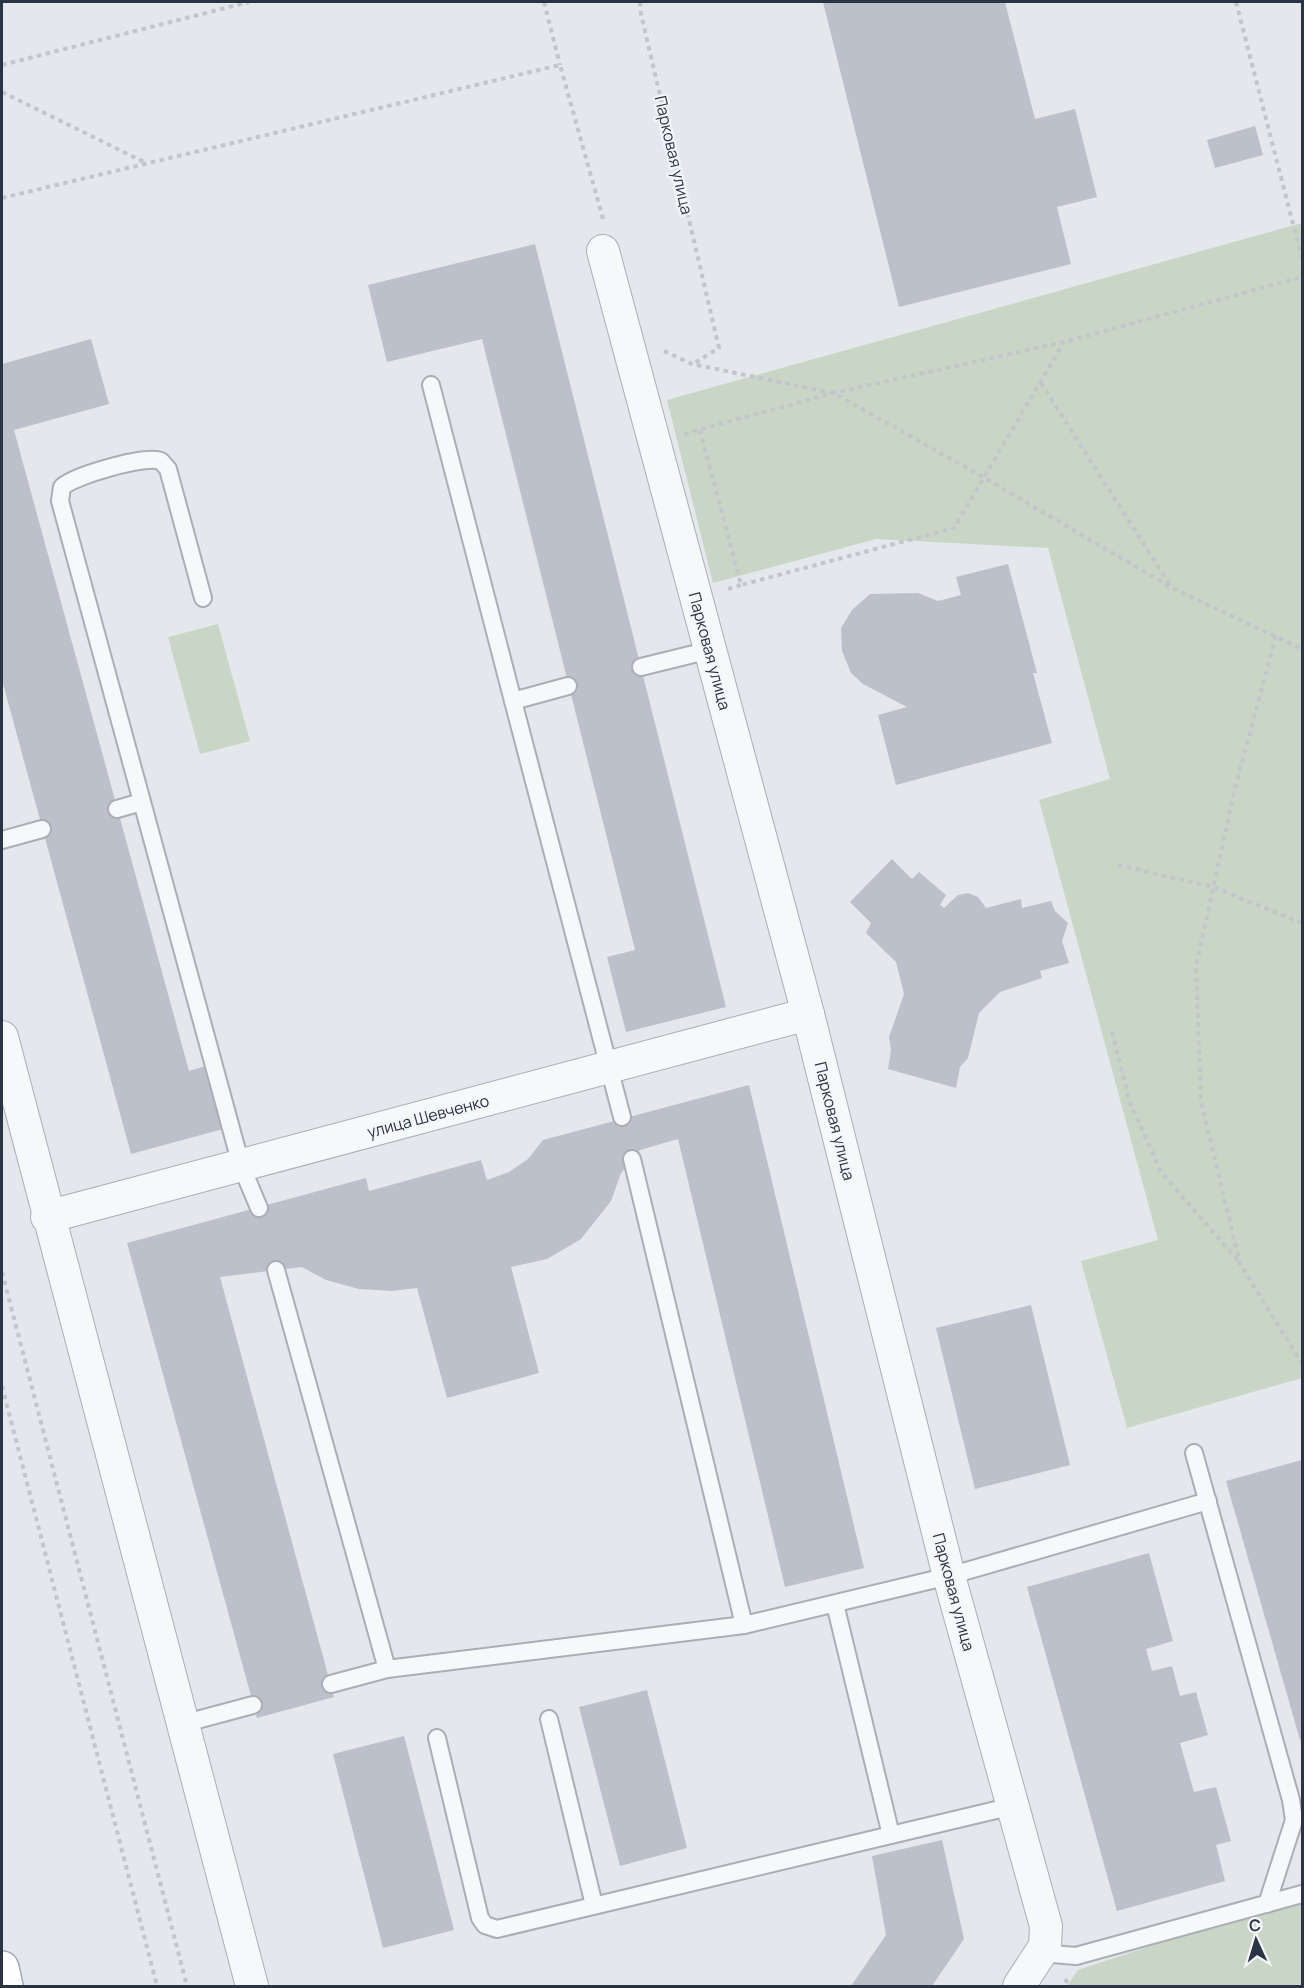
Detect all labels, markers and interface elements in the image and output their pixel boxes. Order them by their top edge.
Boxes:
street label: Парковая улица [650,93,698,217]
street label: Парковая улица [684,590,736,712]
street label: Парковая улица [810,1059,860,1183]
street label: улица Шевченко [365,1089,491,1143]
street label: Парковая улица [928,1531,980,1653]
north arrow [1226,1910,1286,1970]
text: С [1248,1914,1262,1936]

